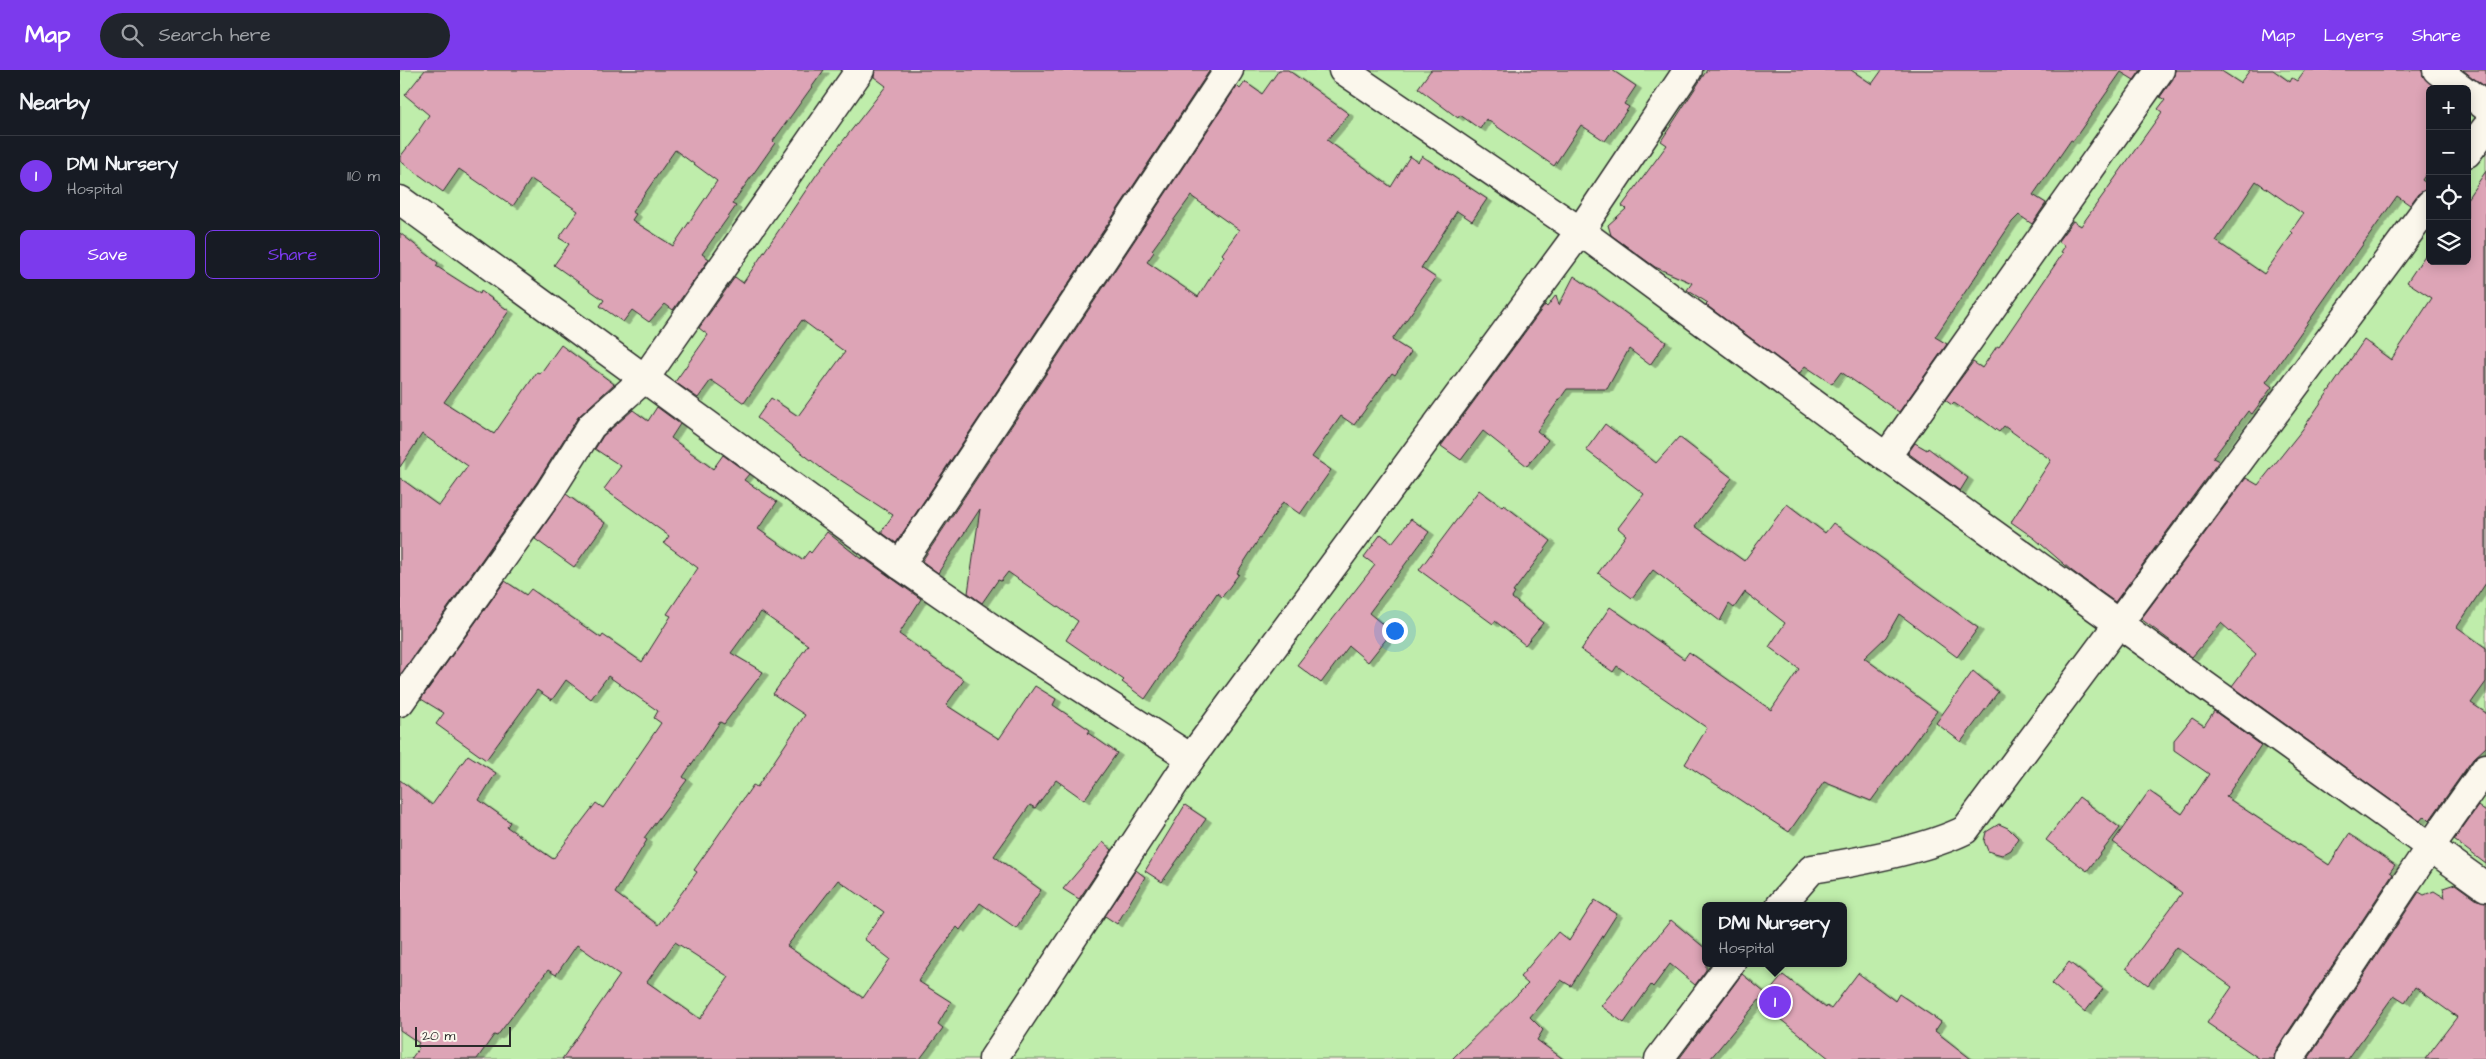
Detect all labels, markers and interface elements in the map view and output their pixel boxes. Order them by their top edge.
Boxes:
search box [100,13,450,58]
text: Map [25,18,70,52]
icon: search [118,21,146,49]
text: Search here [158,22,271,49]
text: Map [2261,23,2295,48]
text: Layers [2323,23,2384,48]
text: Share [2412,23,2461,48]
map controls [2426,85,2471,265]
button: + [2426,85,2471,130]
text: Nearby [20,88,90,117]
button: − [2426,130,2471,175]
text: DMI Nursery [67,151,178,178]
text: 1 [35,165,37,187]
text: 110 m [347,165,380,187]
button: locate [2426,175,2471,220]
text: Hospital [67,178,122,200]
button: layers [2426,220,2471,265]
button: Save [20,230,195,279]
button: Share [205,230,380,279]
your location [1382,618,1408,644]
popup [1702,902,1847,967]
text: DMI Nursery [1719,910,1830,937]
text: Hospital [1719,937,1774,959]
pin: 1 [1759,983,1791,1021]
scale bar [415,1024,511,1047]
text: 20 m [422,1026,455,1046]

